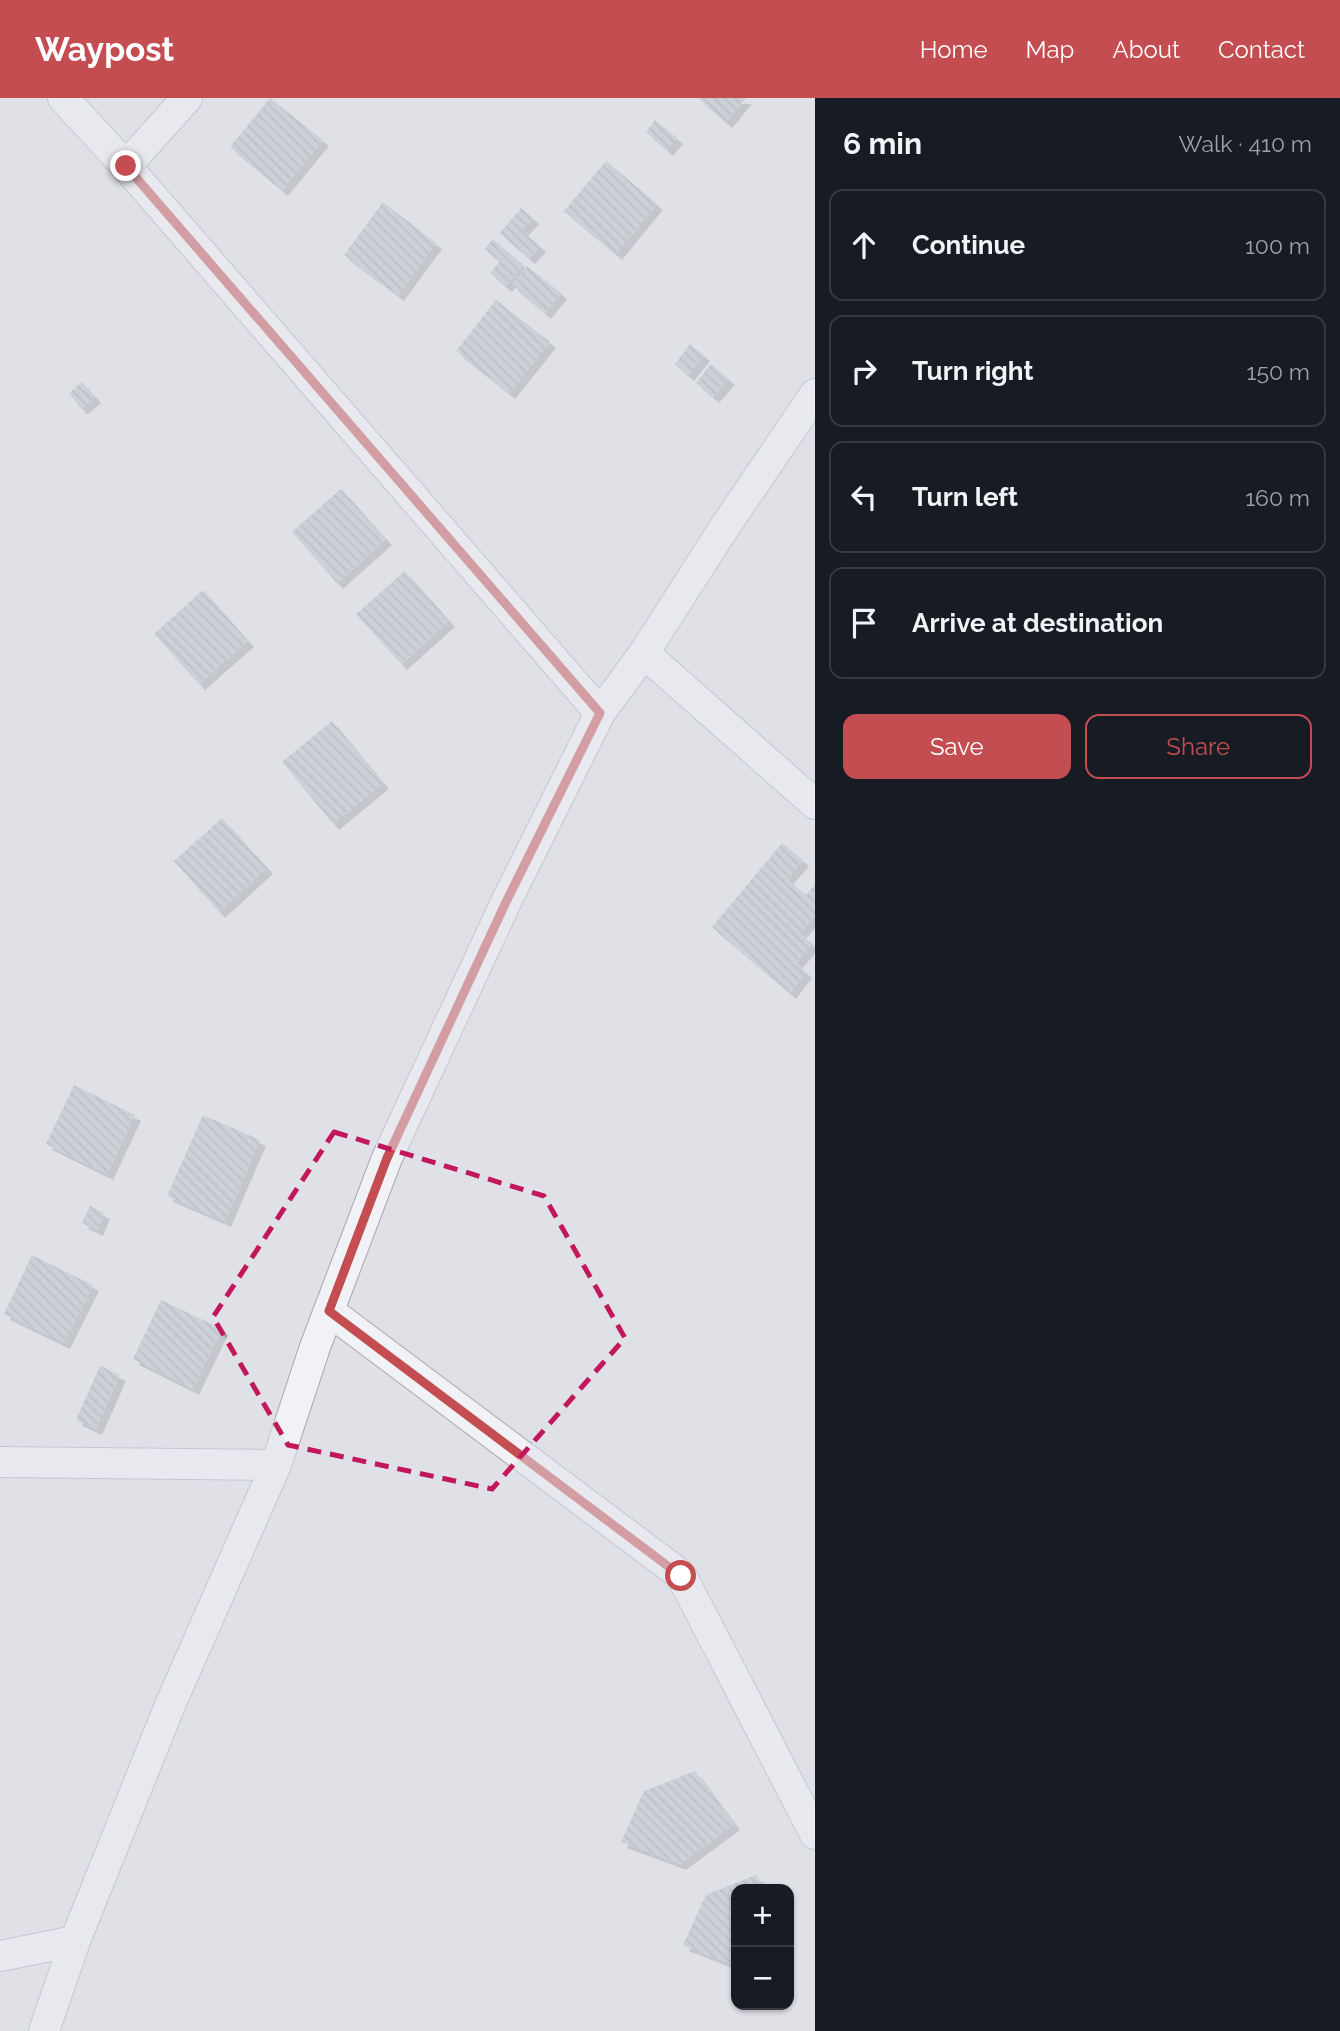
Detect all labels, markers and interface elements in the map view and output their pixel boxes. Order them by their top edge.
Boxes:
text: Waypost [35,30,174,69]
text: Home [920,35,988,64]
text: Map [1026,35,1074,64]
text: About [1112,35,1180,64]
text: Contact [1218,35,1305,64]
text: 6 min [843,126,922,161]
text: Walk · 410 m [1179,130,1312,157]
route end [110,150,141,181]
icon: ahead [845,226,883,264]
text: Continue [912,230,1025,260]
text: 100 m [1245,232,1310,259]
icon: right [845,352,883,390]
text: Turn right [912,356,1033,386]
text: 150 m [1247,358,1310,385]
icon: left [845,478,883,516]
text: Turn left [912,482,1018,512]
text: 160 m [1245,484,1310,511]
icon: arrive [845,604,883,642]
text: Arrive at destination [912,608,1163,638]
button: Save [843,714,1071,779]
button: Share [1085,714,1312,779]
route start [665,1560,696,1591]
map controls [731,1884,794,2010]
button: + [731,1884,794,1947]
button: − [731,1947,794,2010]

